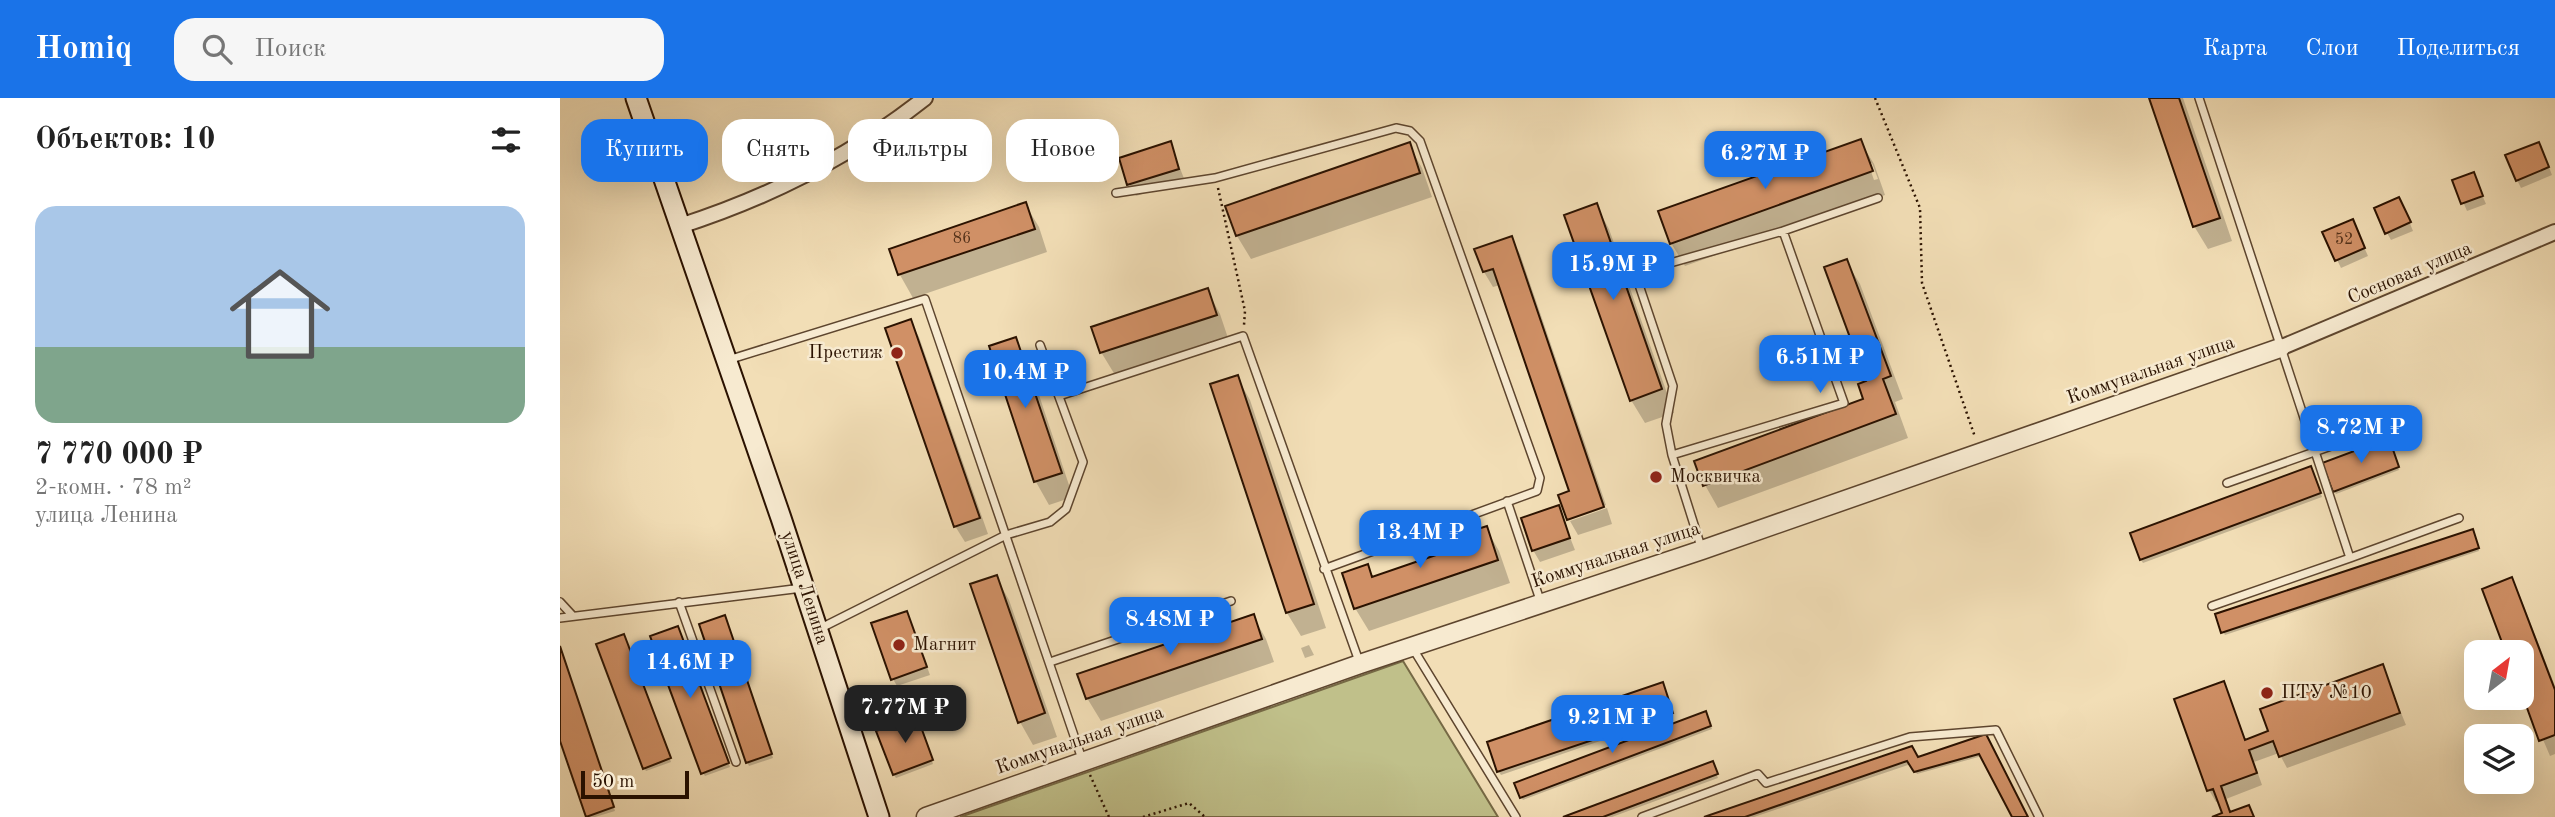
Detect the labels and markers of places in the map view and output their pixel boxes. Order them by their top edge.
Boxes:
pin: 6.27M ₽ [1700,132,1830,191]
pin: 15.9M ₽ [1548,242,1678,302]
pin: 6.51M ₽ [1755,336,1885,395]
place label: Престиж [808,344,883,363]
marker: Престиж [889,345,905,361]
pin: 10.4M ₽ [960,350,1090,410]
pin: 8.72M ₽ [2296,406,2426,465]
place label: Москвичка [1670,468,1762,487]
marker: Москвичка [1648,469,1664,485]
pin: 13.4M ₽ [1355,510,1485,570]
pin: 8.48M ₽ [1105,598,1235,657]
place label: Магнит [913,636,976,655]
marker: Магнит [891,637,907,653]
pin: 14.6M ₽ [625,640,755,700]
place label: ПТУ №10 [2281,684,2372,703]
marker: ПТУ №10 [2259,685,2275,701]
pin: 7.77M ₽ [840,686,970,745]
pin: 9.21M ₽ [1547,696,1677,755]

